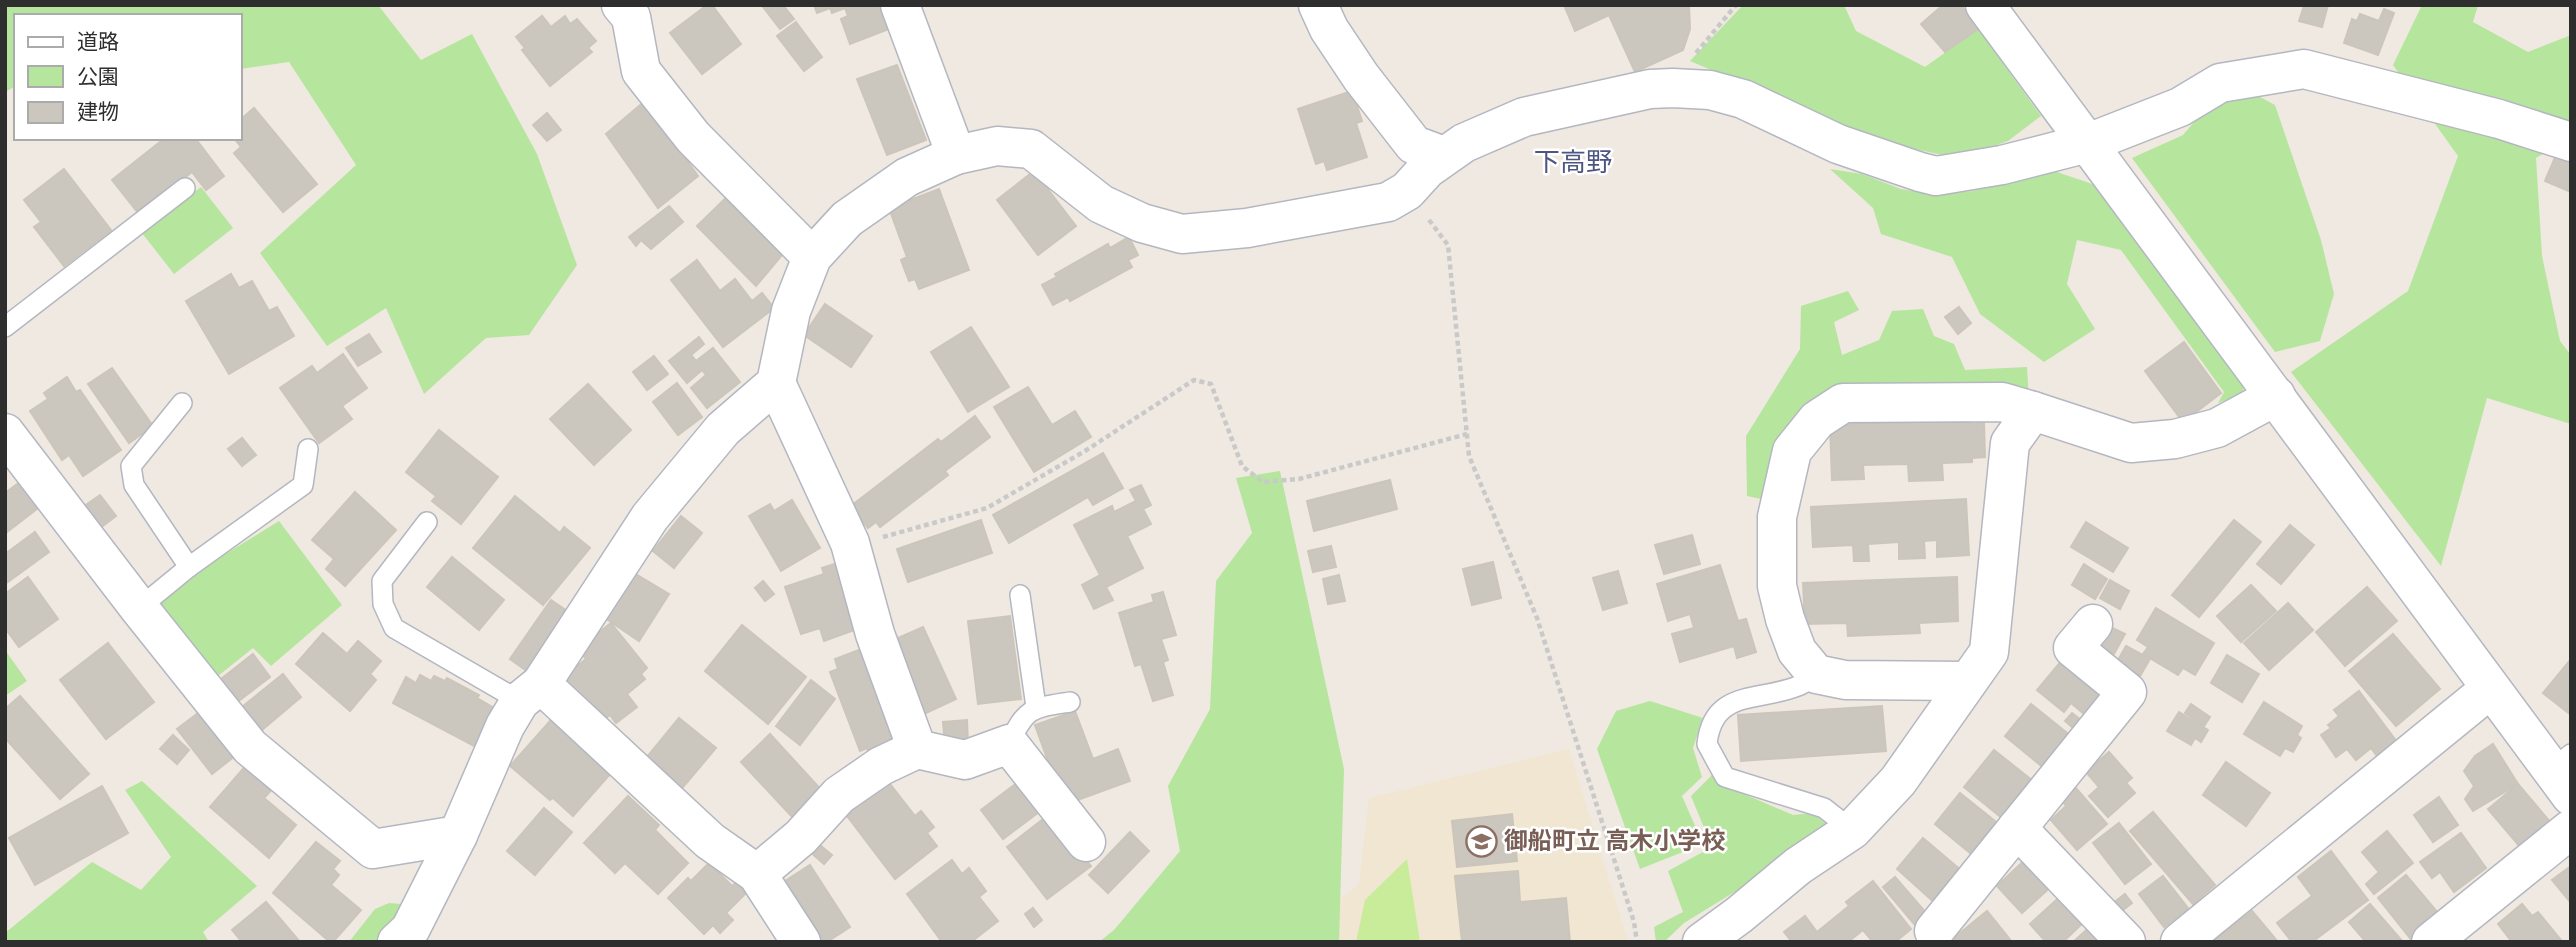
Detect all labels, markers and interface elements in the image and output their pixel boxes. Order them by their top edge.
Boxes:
legend [14,14,242,140]
text: 道路 [77,29,119,54]
text: 公園 [77,64,119,89]
text: 建物 [77,99,119,124]
district label: 下高野 [1534,146,1612,177]
school or university icon: 御船町立 高木小学校 [1464,824,1498,858]
place label: 御船町立 高木小学校 [1504,826,1725,854]

